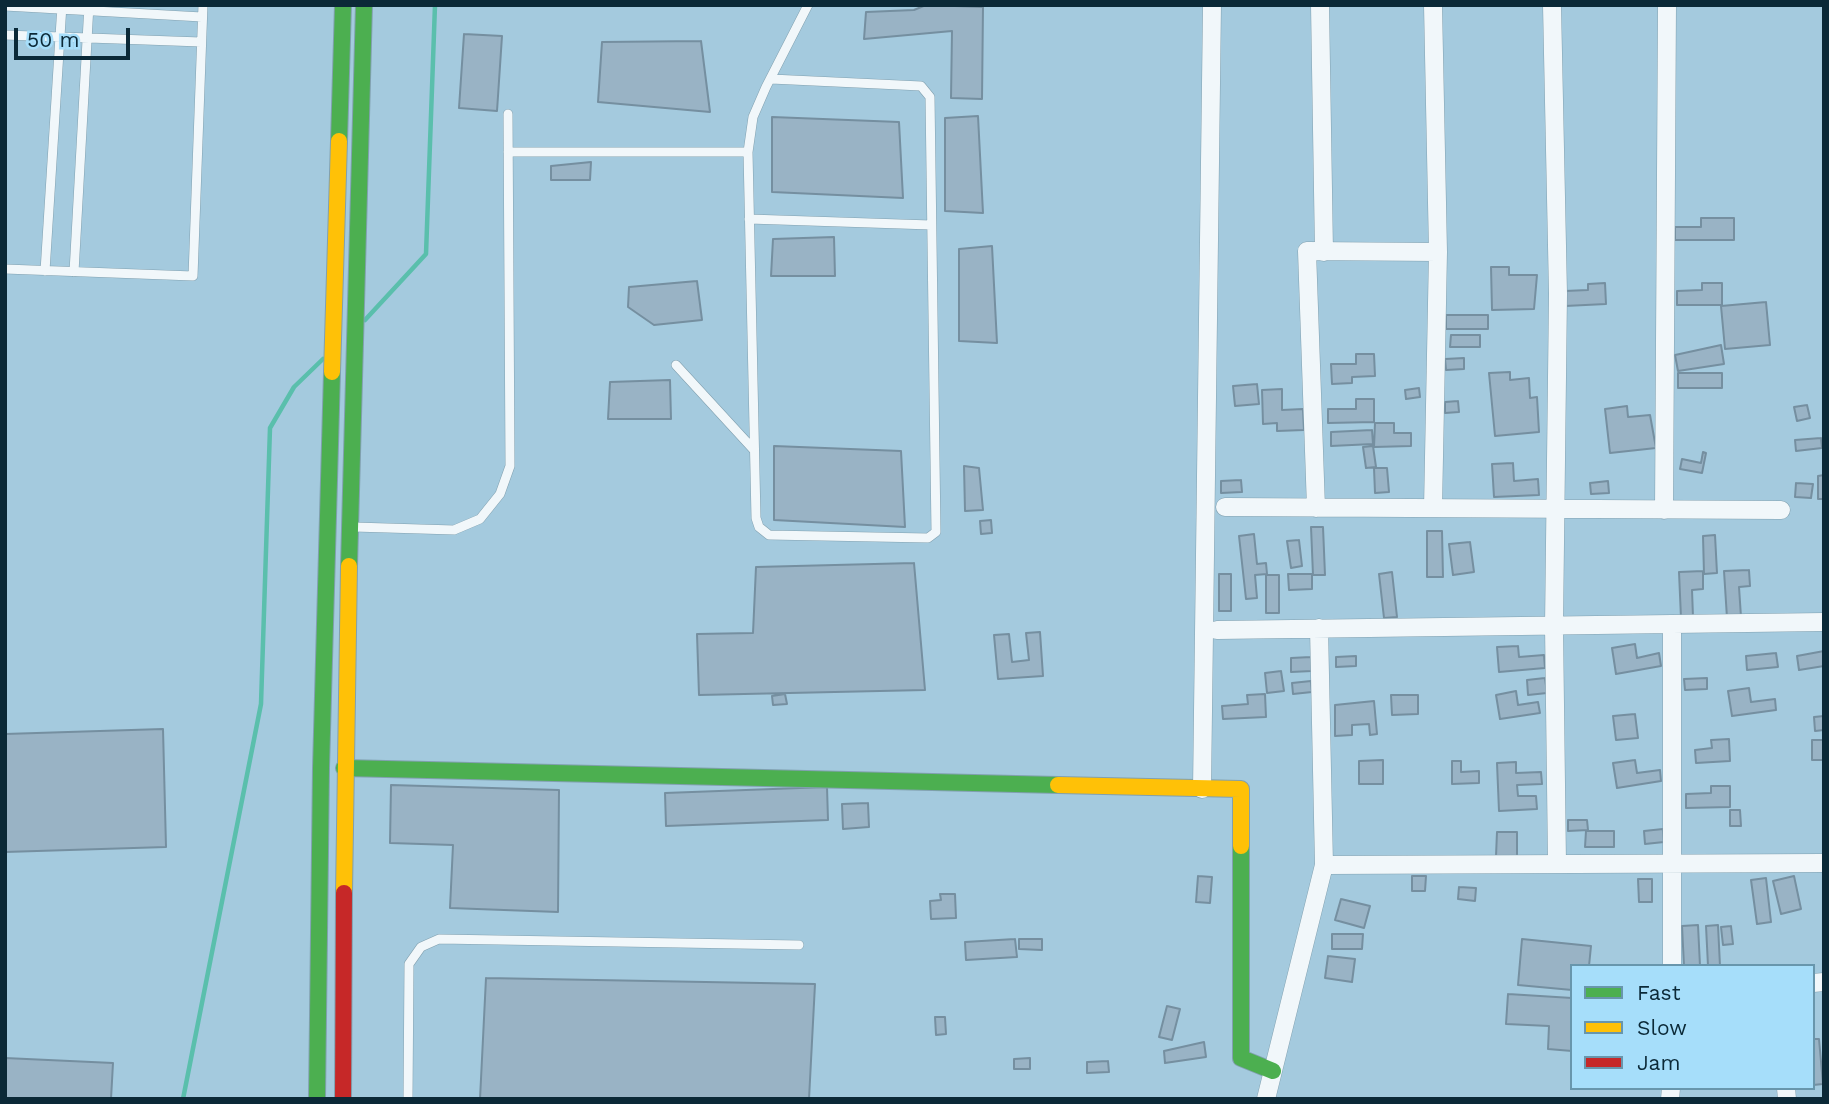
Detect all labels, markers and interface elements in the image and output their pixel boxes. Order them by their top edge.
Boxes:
scale bar [18,14,133,58]
text: 50 m [27,27,79,52]
legend [1570,964,1815,1090]
text: Fast [1637,980,1681,1005]
text: Slow [1637,1015,1687,1040]
text: Jam [1637,1050,1680,1075]

